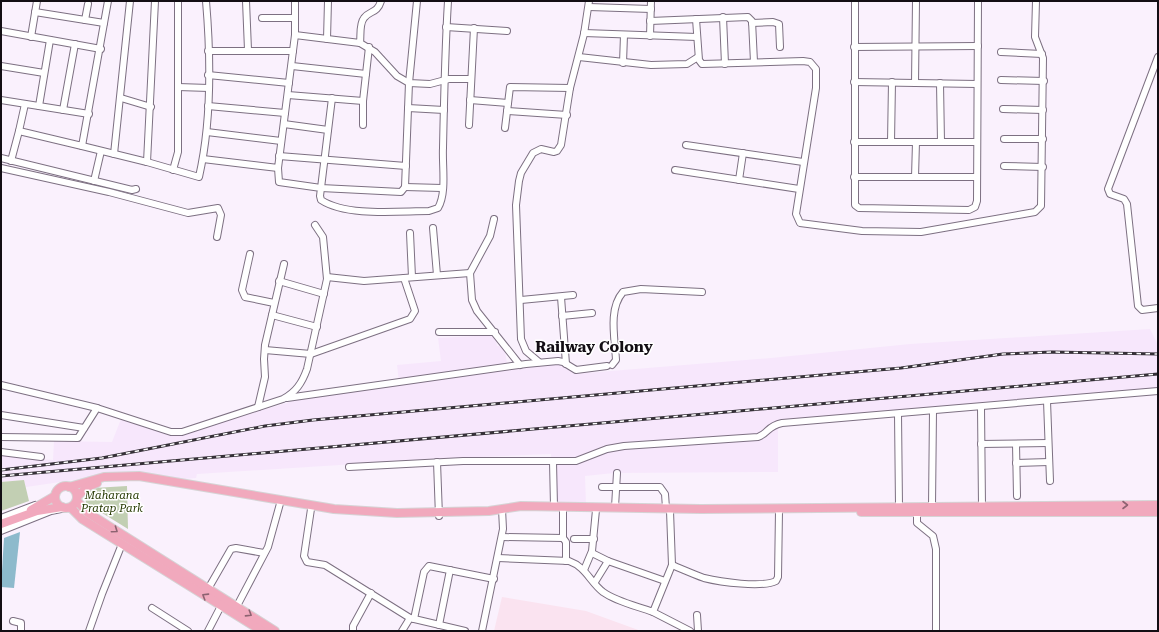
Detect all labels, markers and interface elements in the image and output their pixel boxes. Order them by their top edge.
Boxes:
district label: Railway Colony [535,338,653,356]
park label: Maharana Pratap Park [80,489,143,515]
one-way arrow [1122,501,1128,509]
one-way arrow [111,525,118,533]
one-way arrow [202,593,209,600]
one-way arrow [245,609,252,617]

